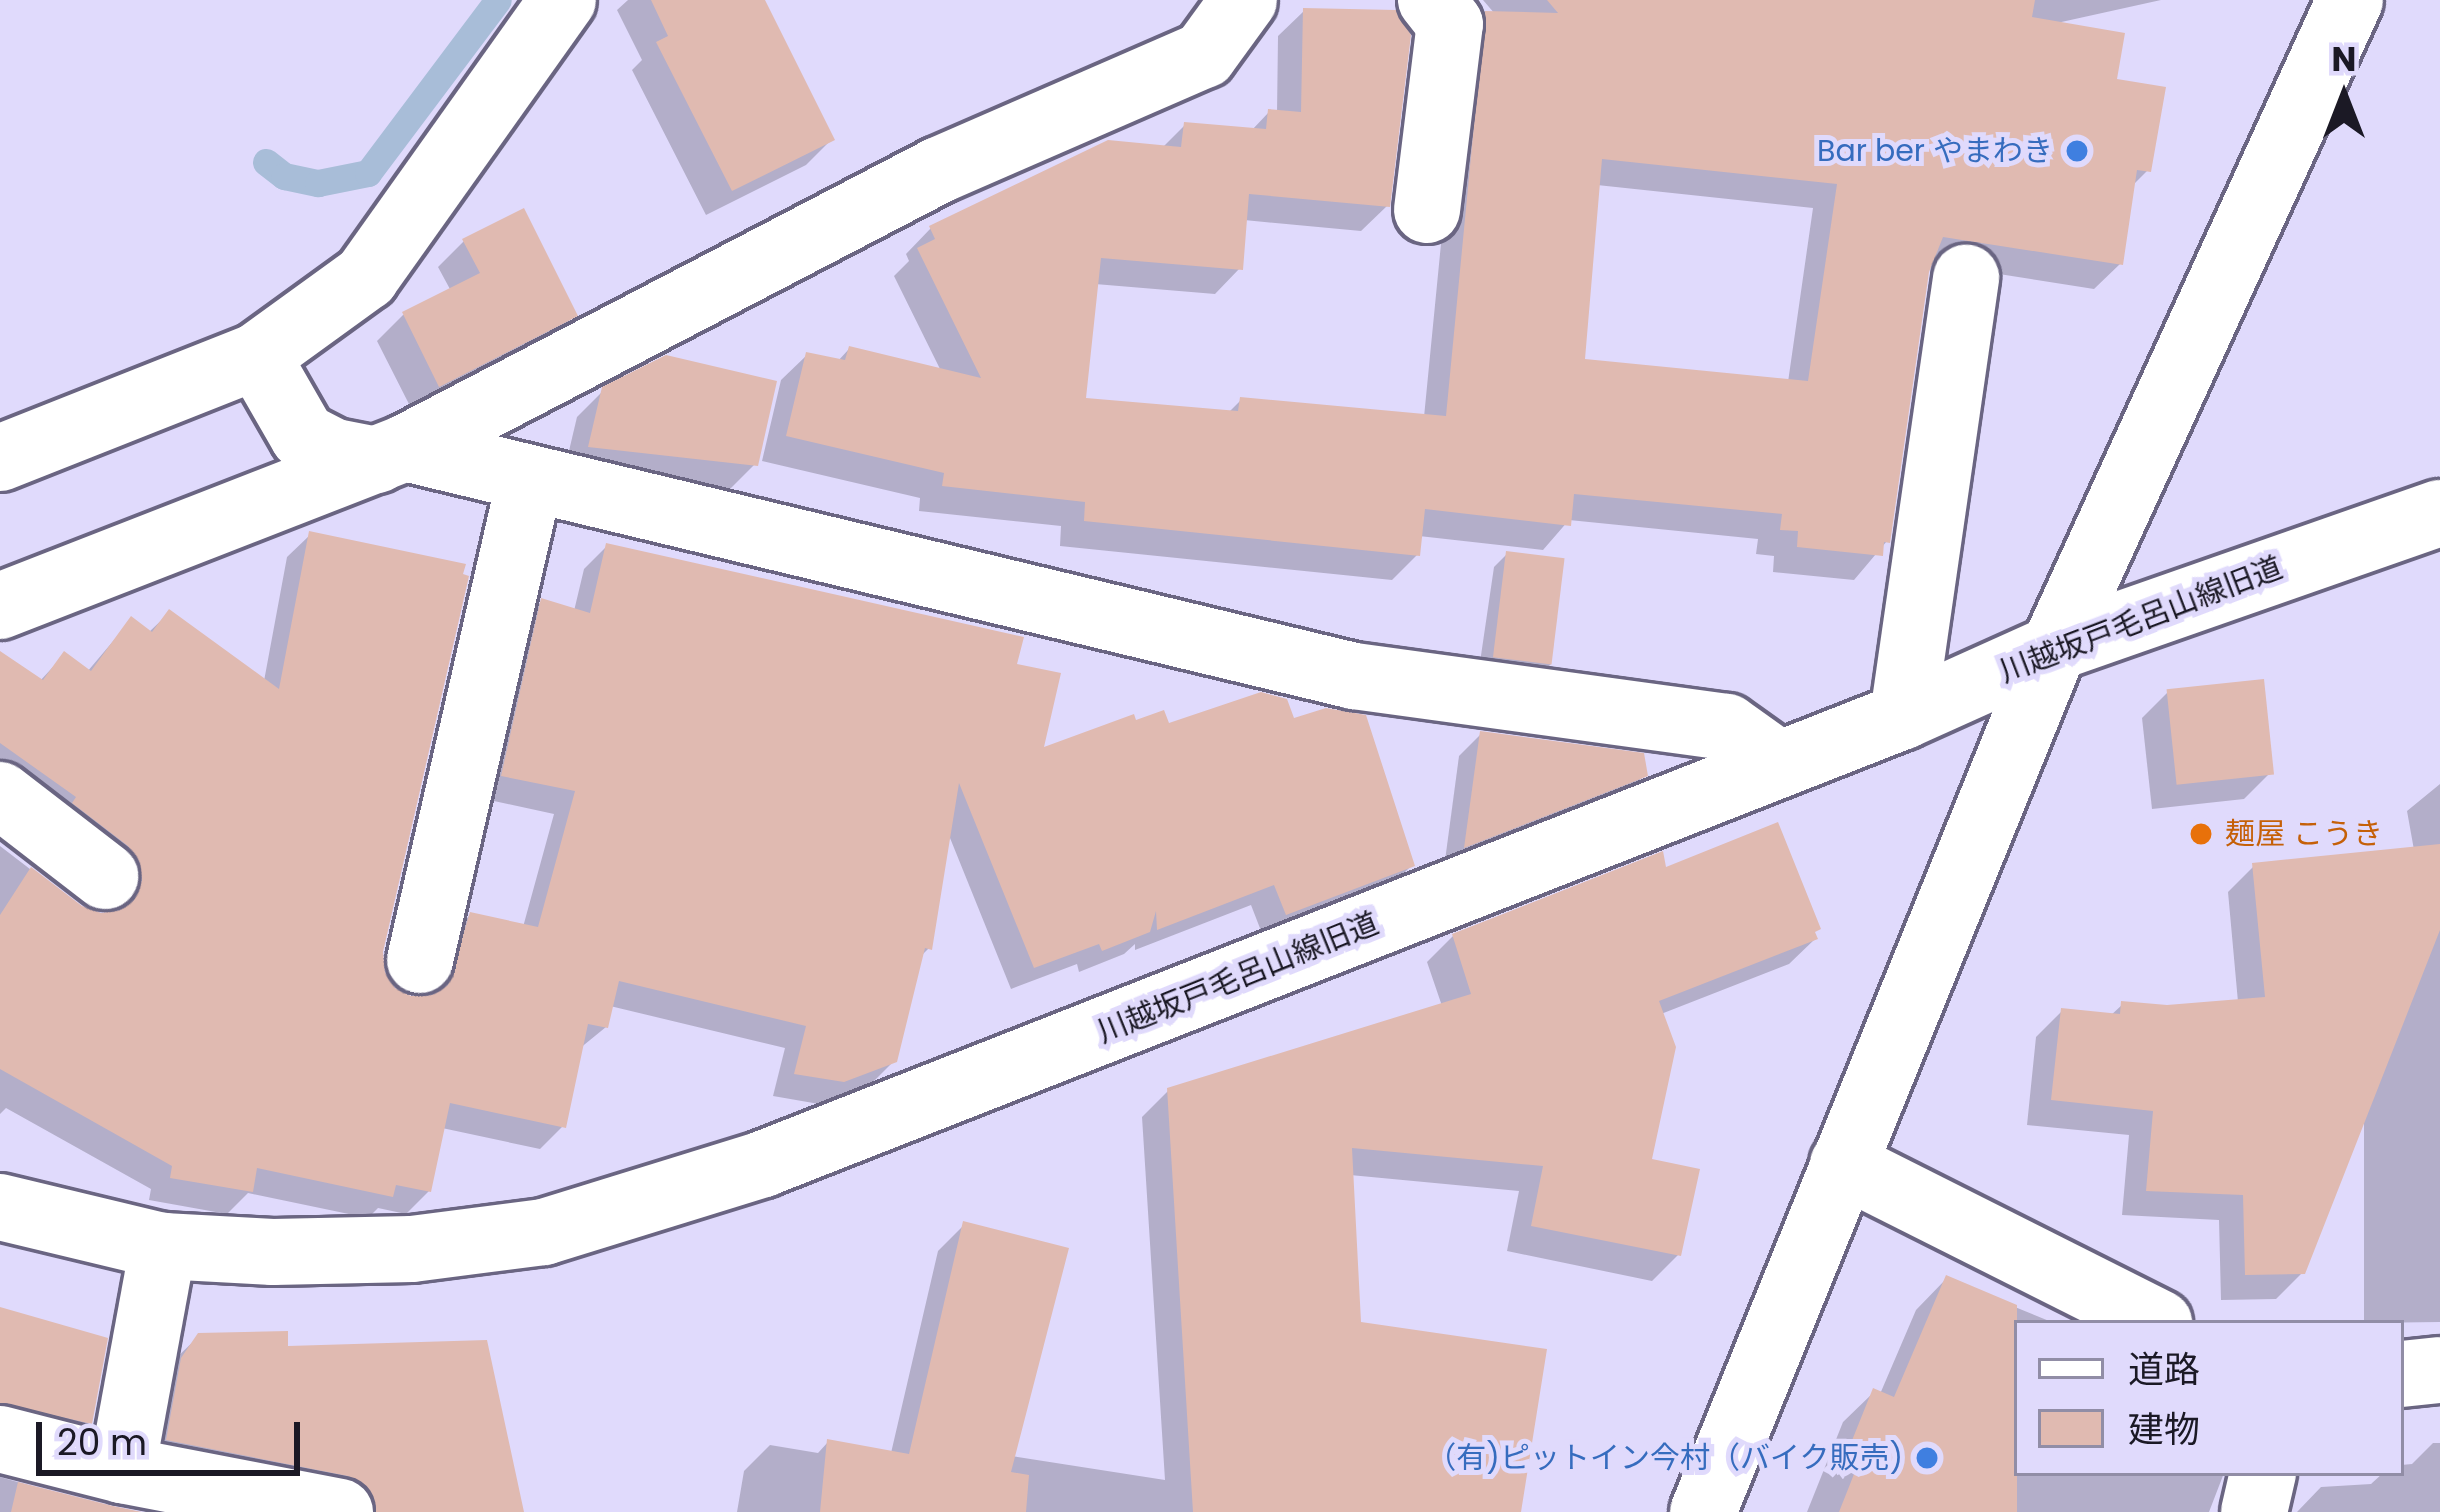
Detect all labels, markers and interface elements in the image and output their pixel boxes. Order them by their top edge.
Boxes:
north arrow [2284,36,2404,156]
text: N [2332,36,2356,83]
place label: Bar ber やまわき [1817,133,2053,169]
marker: Bar ber やまわき [2064,138,2090,164]
street label: 川越坂戸毛呂山線旧道 [1995,549,2287,691]
place label: 麺屋 こうき [2225,816,2383,852]
marker: 麺屋 こうき [2188,821,2214,847]
street label: 川越坂戸毛呂山線旧道 [1092,905,1384,1051]
legend [2014,1320,2404,1476]
text: 道路 [2128,1344,2200,1395]
scale bar [42,1398,306,1472]
text: 建物 [2128,1404,2200,1455]
text: 20 m [57,1417,147,1468]
place label: （有)ピットイン今村（バイク販売) [1426,1440,1903,1476]
marker: （有)ピットイン今村（バイク販売) [1914,1445,1940,1471]

